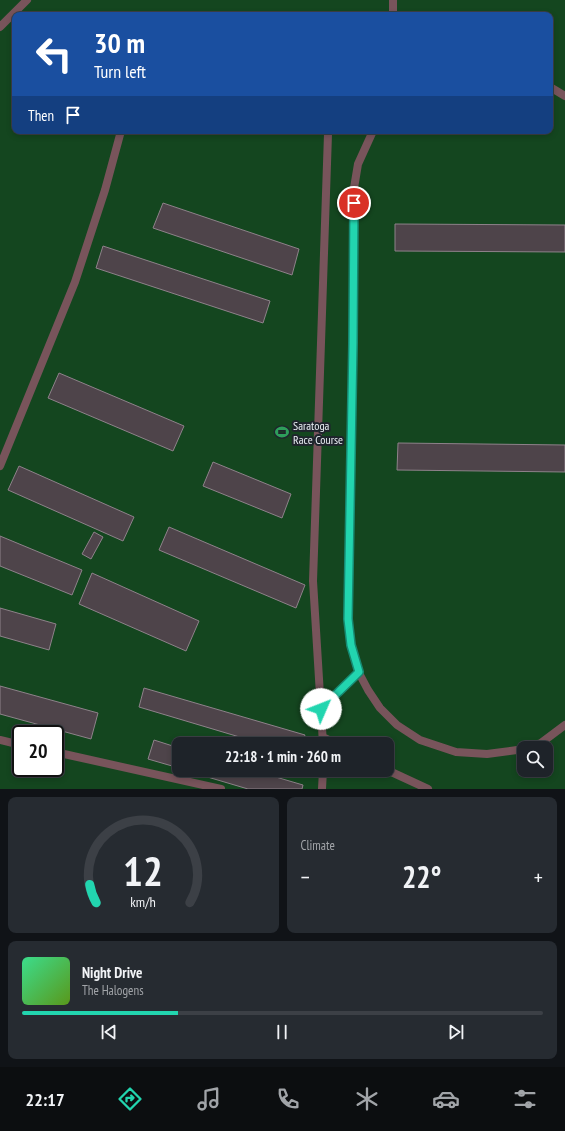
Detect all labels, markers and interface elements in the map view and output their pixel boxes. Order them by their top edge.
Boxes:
text: 30 m [94,24,145,61]
icon: left [28,28,80,80]
text: Turn left [94,60,146,83]
icon: arrive [62,104,84,126]
text: Then [28,106,54,125]
pin [337,186,371,220]
icon: arrive [343,192,365,214]
place label: Saratoga Race Course [293,418,343,447]
sports icon: Saratoga Race Course [274,424,290,440]
position arrow [300,688,342,730]
speed limit sign: 20 [12,725,64,777]
map controls [517,741,553,777]
button: search [517,741,553,777]
text: 22:18 · 1 min · 260 m [225,747,341,766]
text: Climate [301,837,335,854]
text: 12 [123,844,163,897]
text: 22° [402,857,442,896]
text: − [301,863,310,891]
text: + [534,863,543,891]
text: km/h [131,892,156,911]
text: Night Drive [82,963,142,982]
text: The Halogens [82,982,144,999]
icon: previous [98,1021,120,1043]
icon: pause [271,1021,293,1043]
icon: next [445,1021,467,1043]
icon: directions [116,1085,144,1113]
icon: music [195,1085,223,1113]
icon: phone [274,1085,302,1113]
icon: climate [353,1085,381,1113]
icon: car [432,1085,460,1113]
icon: filters [511,1085,539,1113]
text: 22:17 [26,1088,65,1111]

